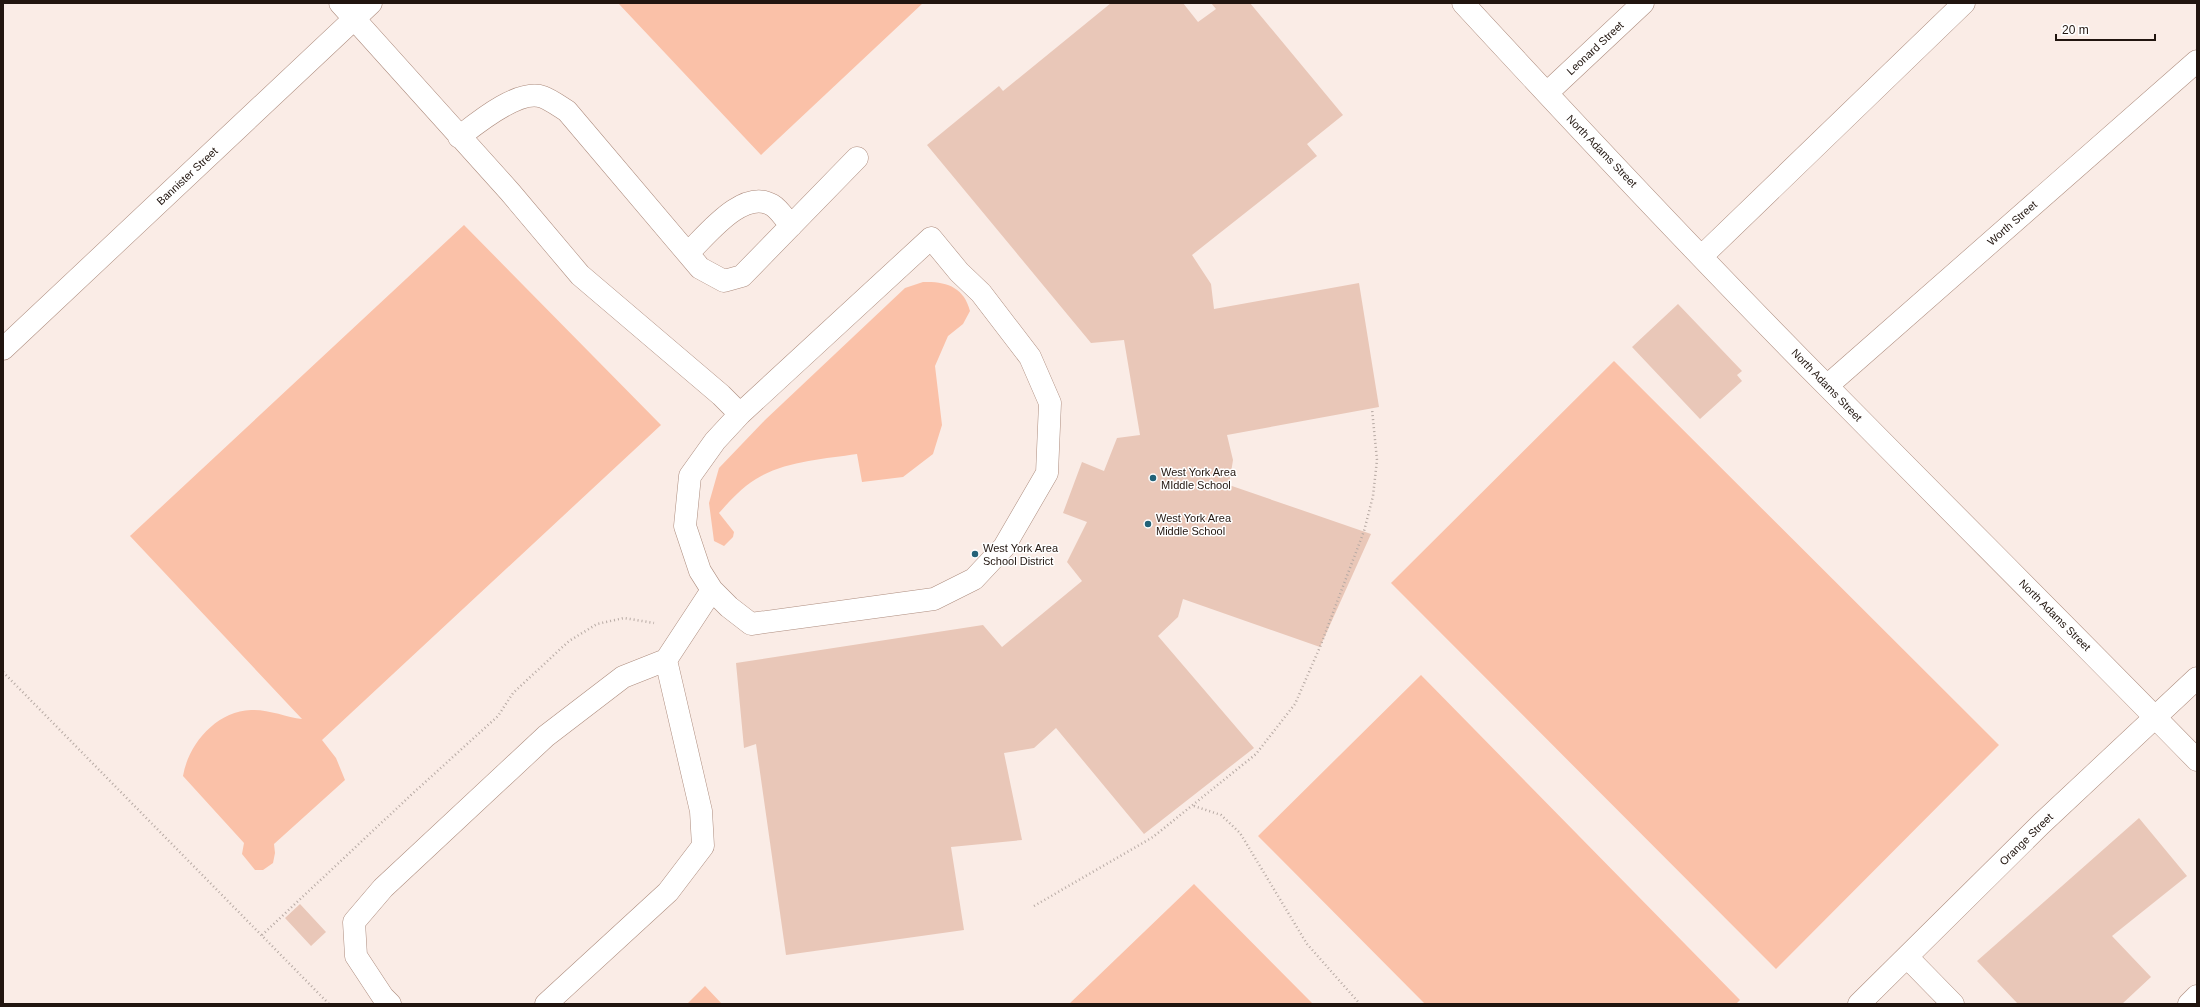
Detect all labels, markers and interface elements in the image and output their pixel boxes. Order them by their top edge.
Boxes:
scale bar [2056,16,2155,42]
street label: Leonard Street [1564,19,1626,77]
text: 20 m [2062,23,2089,37]
street label: North Adams Street [1564,112,1640,190]
street label: Bannister Street [154,145,220,207]
street label: Worth Street [1985,198,2039,248]
street label: North Adams Street [1789,346,1865,424]
place label: West York Area MIddle School [1161,466,1237,491]
marker: West York Area MIddle School [1148,473,1158,483]
place label: West York Area Middle School [1156,512,1232,537]
marker: West York Area Middle School [1143,519,1153,529]
place label: West York Area School District [983,542,1059,567]
marker: West York Area School District [970,549,980,559]
street label: North Adams Street [2017,577,2093,653]
street label: Orange Street [1997,811,2055,867]

